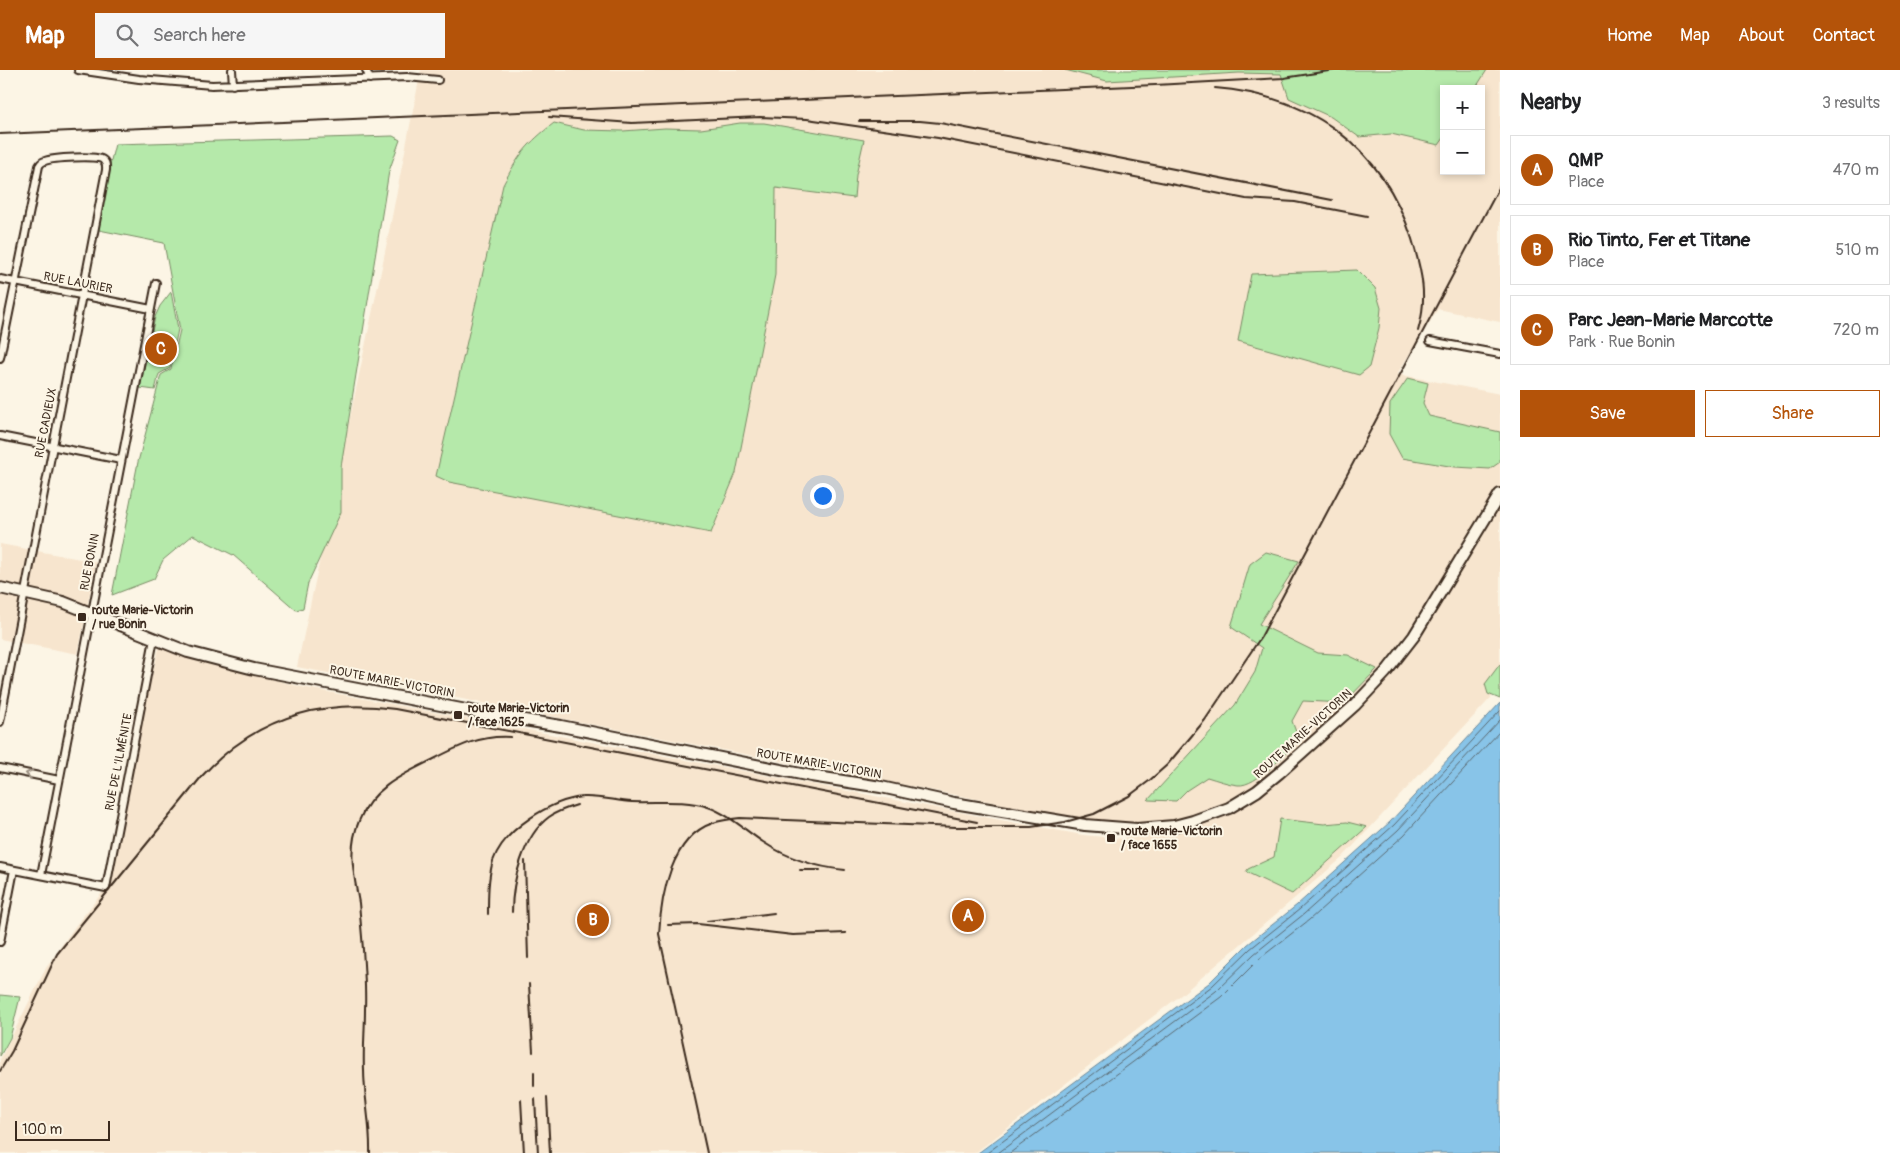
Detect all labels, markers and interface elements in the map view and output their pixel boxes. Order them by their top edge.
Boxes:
search box [95,13,445,58]
text: Map [25,21,65,50]
icon: search [113,21,141,49]
text: Search here [153,23,246,47]
text: Home [1607,24,1652,47]
text: Map [1680,24,1710,47]
text: About [1738,24,1784,47]
text: Contact [1812,24,1875,47]
map controls [1440,85,1485,175]
button: + [1440,85,1485,130]
text: Nearby [1520,89,1581,116]
text: 3 results [1822,93,1880,113]
button: − [1440,130,1485,175]
text: QMP [1568,148,1604,172]
text: A [1532,160,1542,180]
text: 470 m [1833,160,1879,180]
text: Place [1568,172,1604,192]
text: Rio Tinto, Fer et Titane [1568,228,1750,252]
text: B [1532,240,1542,260]
text: 510 m [1835,240,1879,260]
text: Place [1568,252,1604,272]
street label: RUE LAURIER [42,269,114,297]
text: Parc Jean-Marie Marcotte [1568,308,1773,332]
text: C [1532,320,1542,340]
text: 720 m [1833,320,1879,340]
pin: C [145,330,177,368]
text: Park · Rue Bonin [1568,332,1675,352]
street label: RUE CADIEUX [32,387,60,459]
button: Save [1520,390,1695,437]
button: Share [1705,390,1880,437]
your location [810,483,836,509]
street label: RUE BONIN [77,532,103,592]
place label: route Marie-Victorin / rue Bonin [92,603,194,632]
marker: route Marie-Victorin / rue Bonin [76,611,88,623]
street label: ROUTE MARIE-VICTORIN [328,663,456,701]
street label: ROUTE MARIE-VICTORIN [1251,686,1355,782]
place label: route Marie-Victorin / face 1625 [468,701,570,730]
marker: route Marie-Victorin / face 1625 [452,709,464,721]
street label: RUE DE L'ILMÉNITE [101,712,136,812]
street label: ROUTE MARIE-VICTORIN [755,746,883,782]
one-way arrow [25,770,34,780]
place label: route Marie-Victorin / face 1655 [1121,824,1223,853]
marker: route Marie-Victorin / face 1655 [1105,832,1117,844]
pin: A [952,897,984,935]
pin: B [577,901,609,939]
scale bar [15,1118,110,1141]
text: 100 m [22,1121,62,1138]

